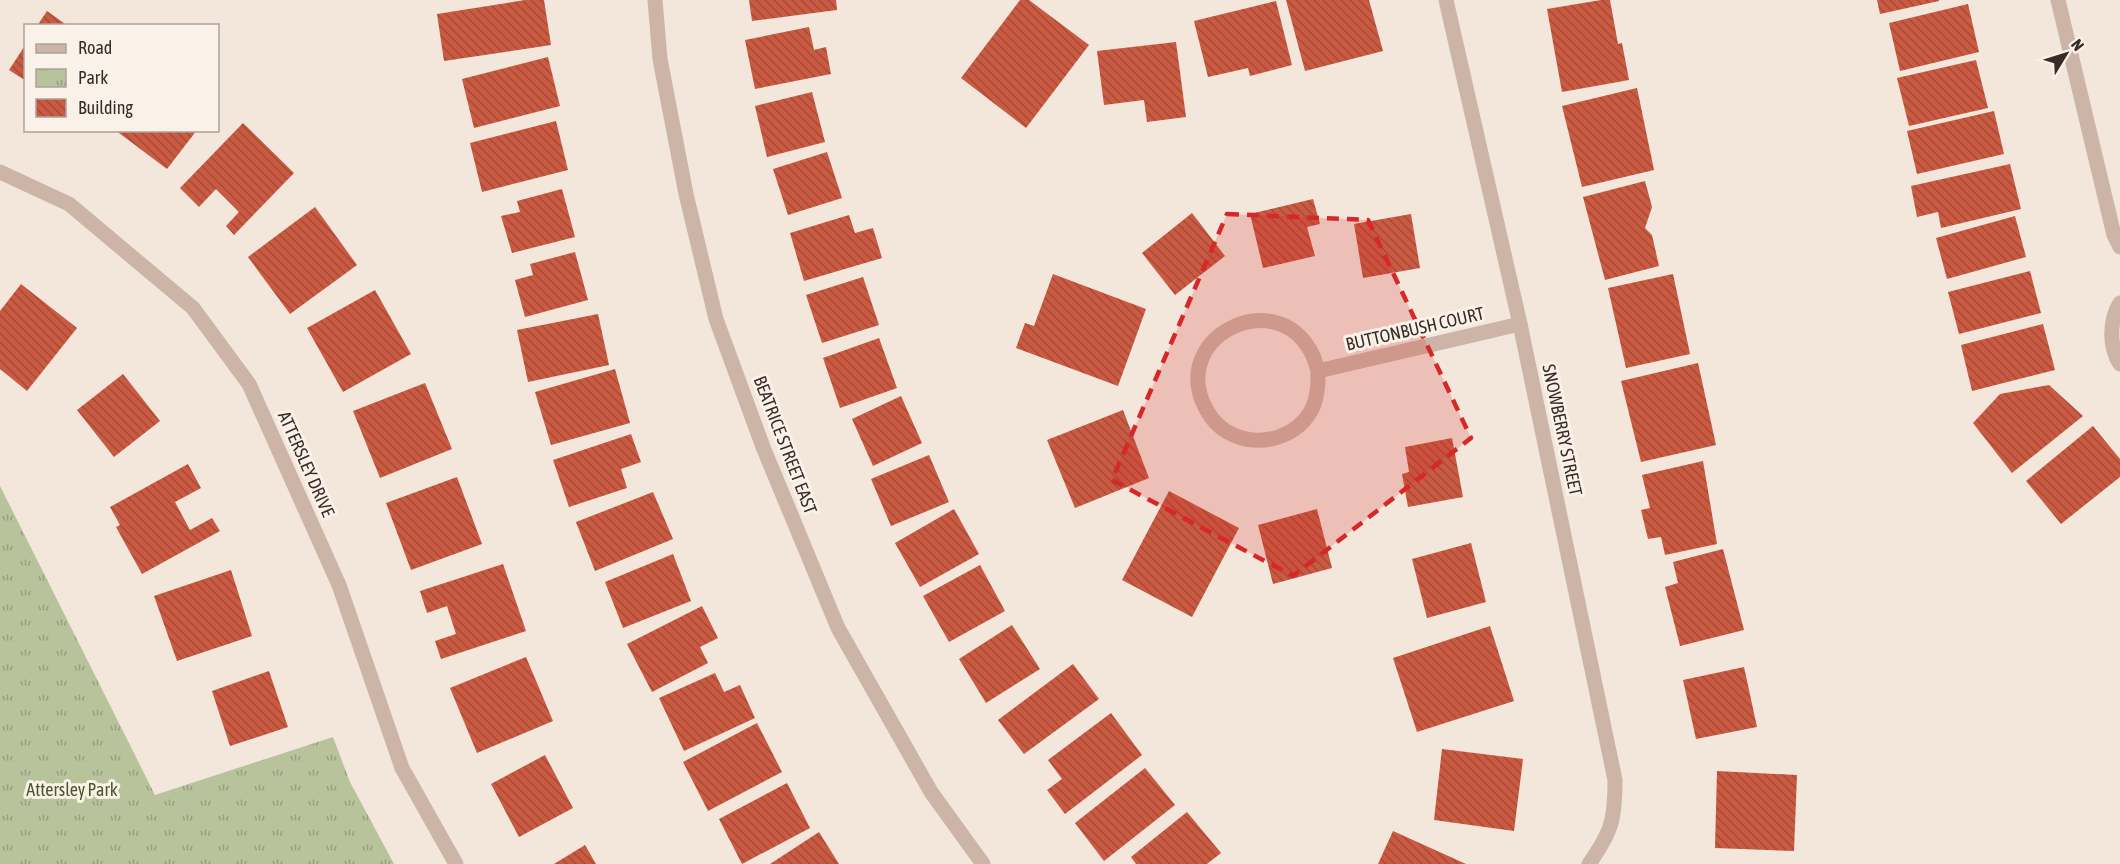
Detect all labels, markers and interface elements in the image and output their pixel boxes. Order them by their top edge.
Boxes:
legend [24,24,219,132]
north arrow [2036,24,2096,84]
text: N [2068,35,2088,54]
text: Road [78,37,112,58]
text: Park [78,67,108,88]
text: Building [78,97,133,118]
street label: BUTTONBUSH COURT [1344,302,1486,355]
street label: SNOWBERRY STREET [1538,362,1587,498]
street label: BEATRICE STREET EAST [749,373,821,517]
street label: ATTERSLEY DRIVE [274,408,339,520]
park label: Attersley Park [26,779,118,800]

